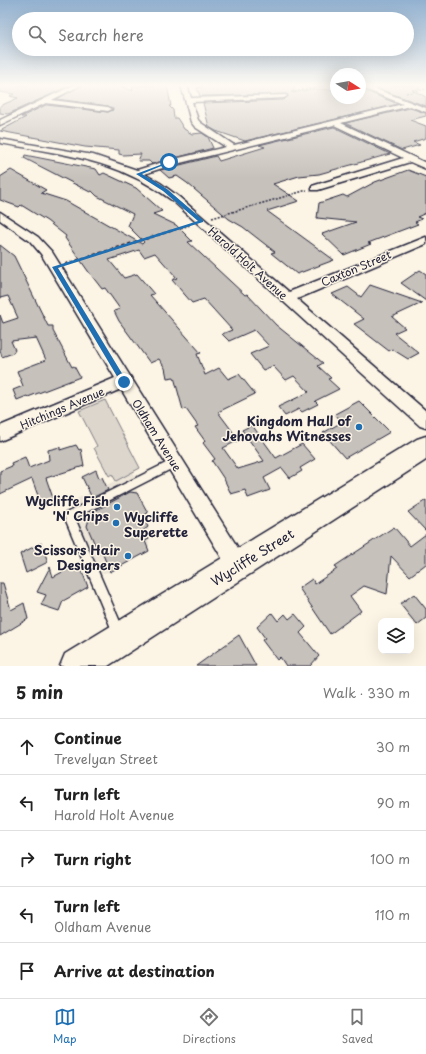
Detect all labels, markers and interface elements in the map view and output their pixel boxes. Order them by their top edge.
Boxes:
search box [12,12,414,56]
icon: search [26,23,48,45]
text: Search here [58,23,144,46]
north arrow [330,68,366,104]
route start [160,153,178,171]
street label: Harold Holt Avenue [204,223,292,303]
street label: Caxton Street [318,245,394,290]
route end [115,373,133,391]
street label: Hitchings Avenue [17,383,107,433]
street label: Oldham Avenue [128,396,186,474]
place label: Kingdom Hall of Jehovahs Witnesses [223,411,352,445]
marker: Kingdom Hall of Jehovahs Witnesses [354,422,364,432]
place label: Wycliffe Fish 'N' Chips [25,491,109,525]
marker: Wycliffe Fish 'N' Chips [112,502,122,512]
place label: Wycliffe Superette [124,507,188,541]
marker: Wycliffe Superette [111,518,121,528]
street label: Wycliffe Street [207,524,297,590]
place label: Scissors Hair Designers [34,540,120,574]
marker: Scissors Hair Designers [123,551,133,561]
map controls [378,618,414,654]
button: layers [378,618,414,654]
text: 5 min [16,679,63,705]
text: Walk · 330 m [323,683,410,702]
text: Continue [54,726,122,749]
icon: ahead [16,736,38,758]
text: 30 m [376,737,410,756]
text: Trevelyan Street [54,749,158,768]
text: Turn left [54,782,120,805]
icon: left [16,792,38,814]
text: 90 m [377,793,410,812]
text: Harold Holt Avenue [54,805,174,824]
text: Turn right [54,847,131,870]
icon: right [16,848,38,870]
text: 100 m [370,849,410,868]
text: Turn left [54,894,120,917]
icon: left [16,904,38,926]
text: 110 m [375,905,410,924]
text: Oldham Avenue [54,917,151,936]
text: Arrive at destination [54,959,215,982]
icon: arrive [16,960,38,982]
tab: Map [53,1006,76,1047]
tab: Directions [182,1006,236,1047]
tab: Saved [342,1006,373,1047]

